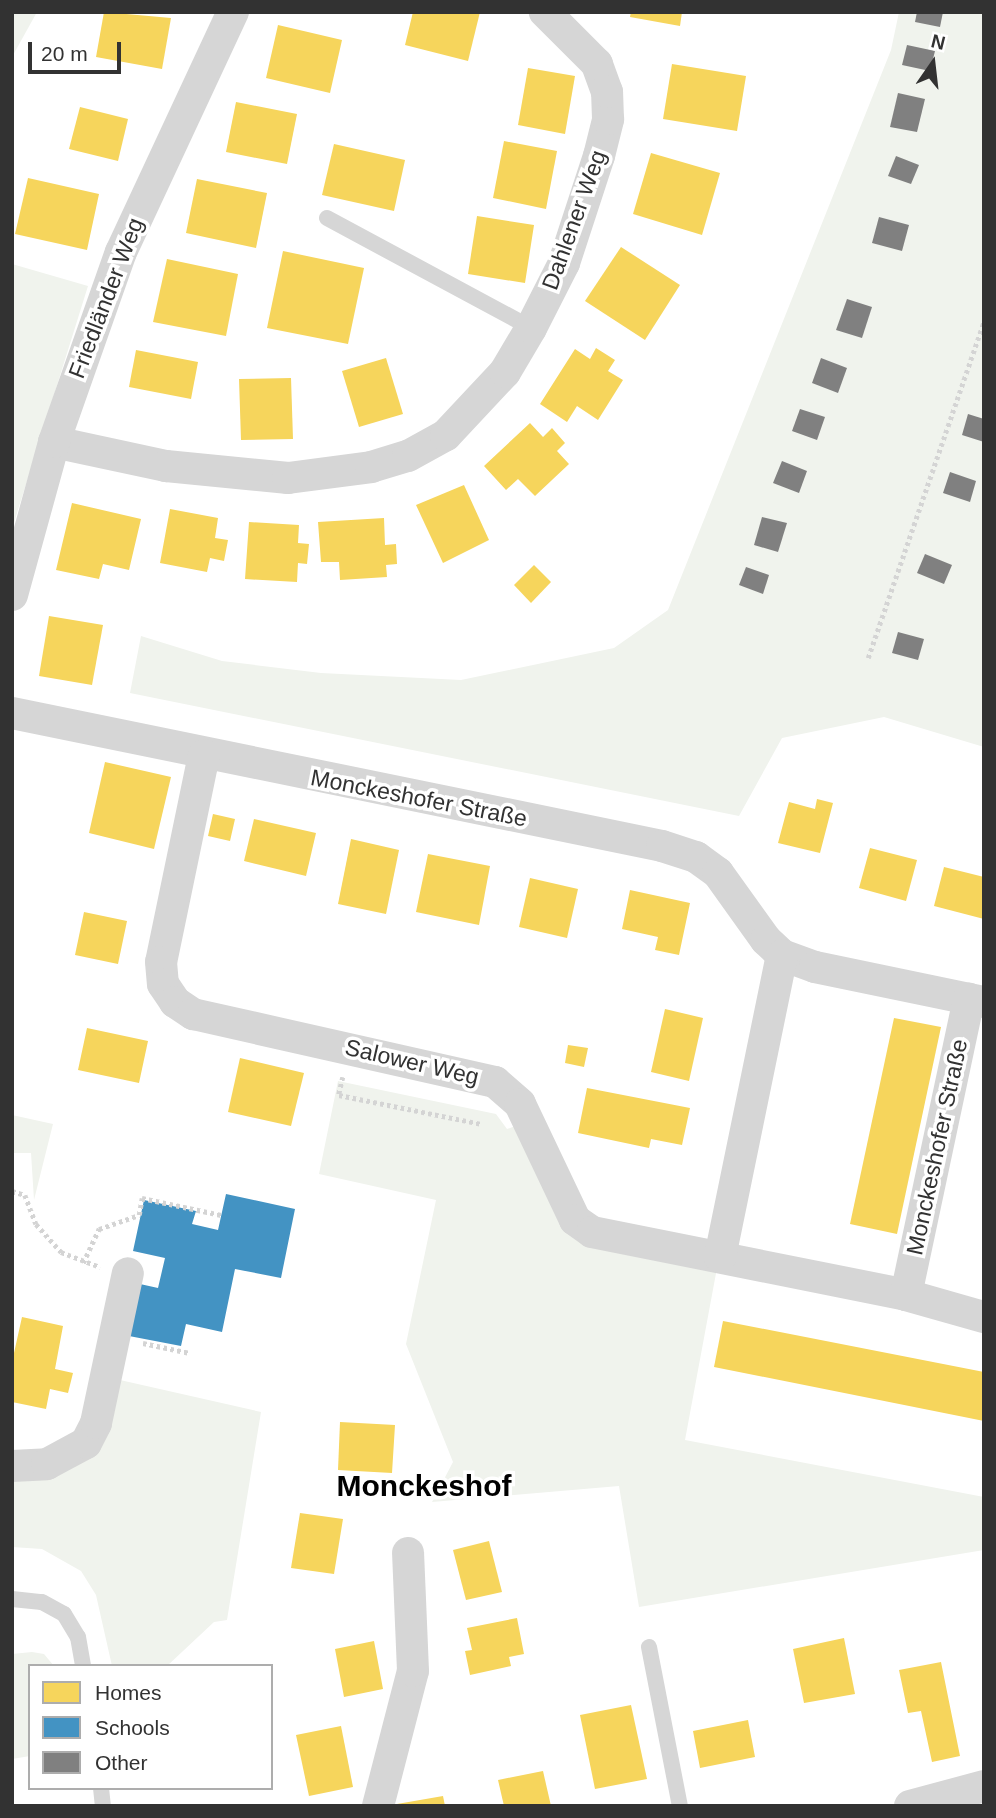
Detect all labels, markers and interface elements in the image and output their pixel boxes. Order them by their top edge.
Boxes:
scale bar [32,28,124,72]
north arrow [898,28,968,98]
text: N [929,30,947,54]
text: 20 m [41,42,88,65]
street label: Dahlener Weg [536,146,612,294]
street label: Friedländer Weg [63,214,149,382]
street label: Monckeshofer Straße [308,763,530,833]
street label: Salower Weg [342,1033,482,1091]
street label: Monckeshofer Straße [901,1037,973,1257]
district label: Monckeshof [336,1468,512,1504]
legend [28,1664,273,1790]
text: Homes [95,1681,162,1704]
text: Schools [95,1716,170,1739]
text: Other [95,1751,148,1774]

